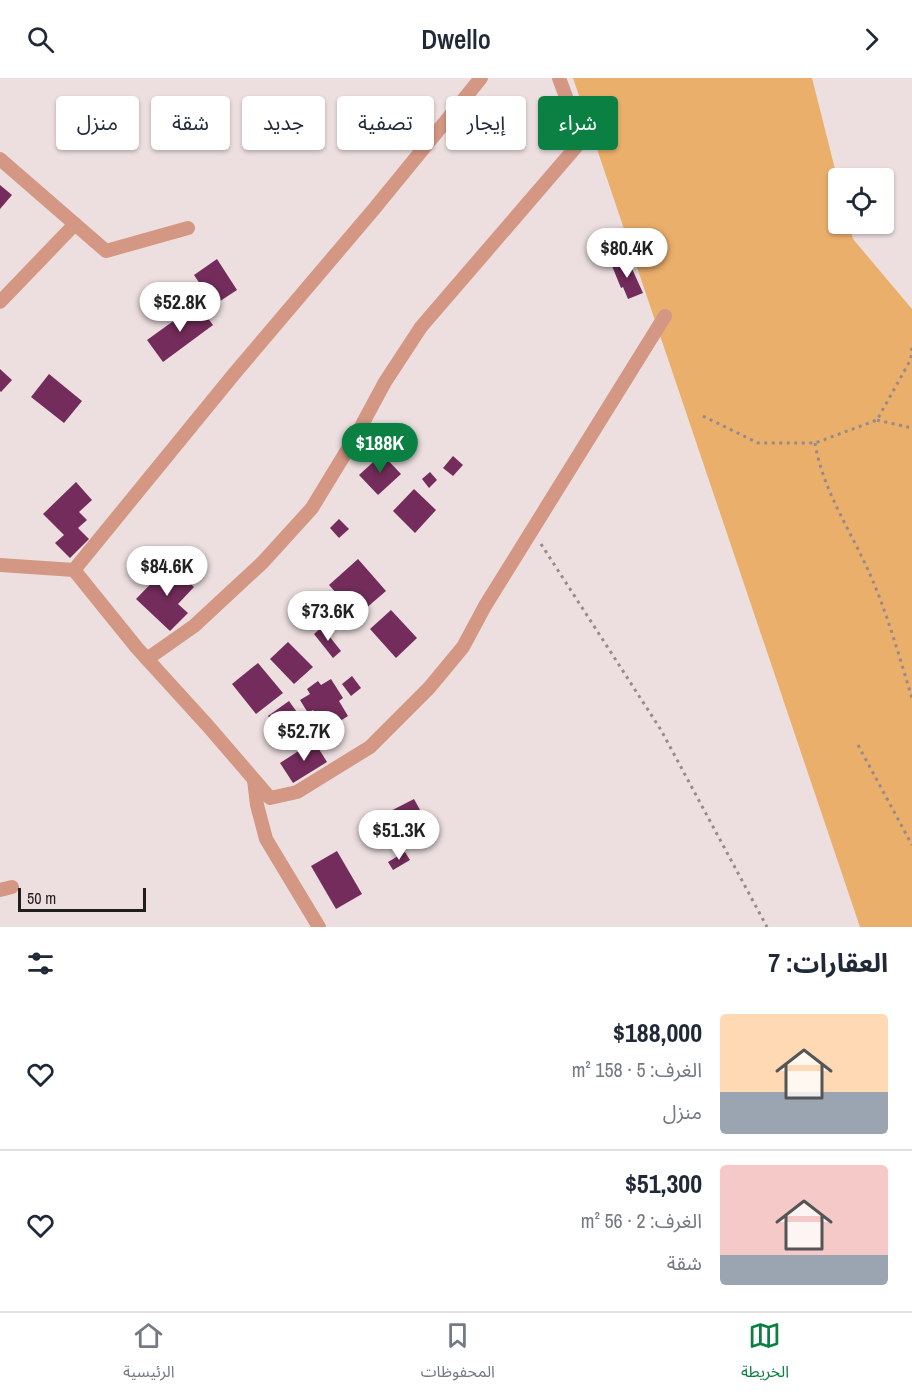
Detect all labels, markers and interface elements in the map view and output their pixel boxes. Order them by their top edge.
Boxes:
text: Dwello [421,21,491,57]
icon: search [24,23,57,56]
icon: forward [855,23,888,56]
chip: منزل [56,96,139,150]
chip: شقة [151,96,230,150]
chip: جديد [242,96,325,150]
chip: تصفية [337,96,434,150]
chip: إيجار [446,96,526,150]
chip: شراء [538,96,618,150]
map controls [828,168,894,234]
button: locate [828,168,894,234]
pin: $80.4K [578,228,676,279]
text: $80.4K [601,234,653,261]
pin: $52.8K [131,282,229,333]
text: $52.8K [154,288,206,315]
pin: $188K [338,423,422,474]
text: $188K [356,429,404,456]
pin: $84.6K [118,546,216,597]
text: $84.6K [141,552,193,579]
pin: $73.6K [279,591,377,642]
text: $73.6K [302,597,354,624]
pin: $52.7K [255,711,353,762]
text: $52.7K [278,717,330,744]
pin: $51.3K [350,810,448,861]
text: $51.3K [373,816,425,843]
scale bar [18,885,146,912]
text: 50 m [27,887,56,909]
text: العقارات: 7 [768,945,888,980]
icon: filters [24,947,57,980]
text: $188,000 [613,1015,702,1050]
icon: home [768,1038,840,1110]
text: الغرف: 5 · 158 m² [572,1056,702,1083]
icon: heart [24,1058,57,1091]
text: منزل [663,1098,702,1125]
text: $51,300 [625,1166,702,1201]
icon: home [768,1189,840,1261]
text: الغرف: 2 · 56 m² [581,1207,702,1234]
icon: heart [24,1209,57,1242]
text: شقة [667,1249,702,1276]
tab: الرئيسية [123,1319,175,1389]
tab: المحفوظات [421,1319,495,1389]
tab: الخريطة [741,1319,789,1389]

